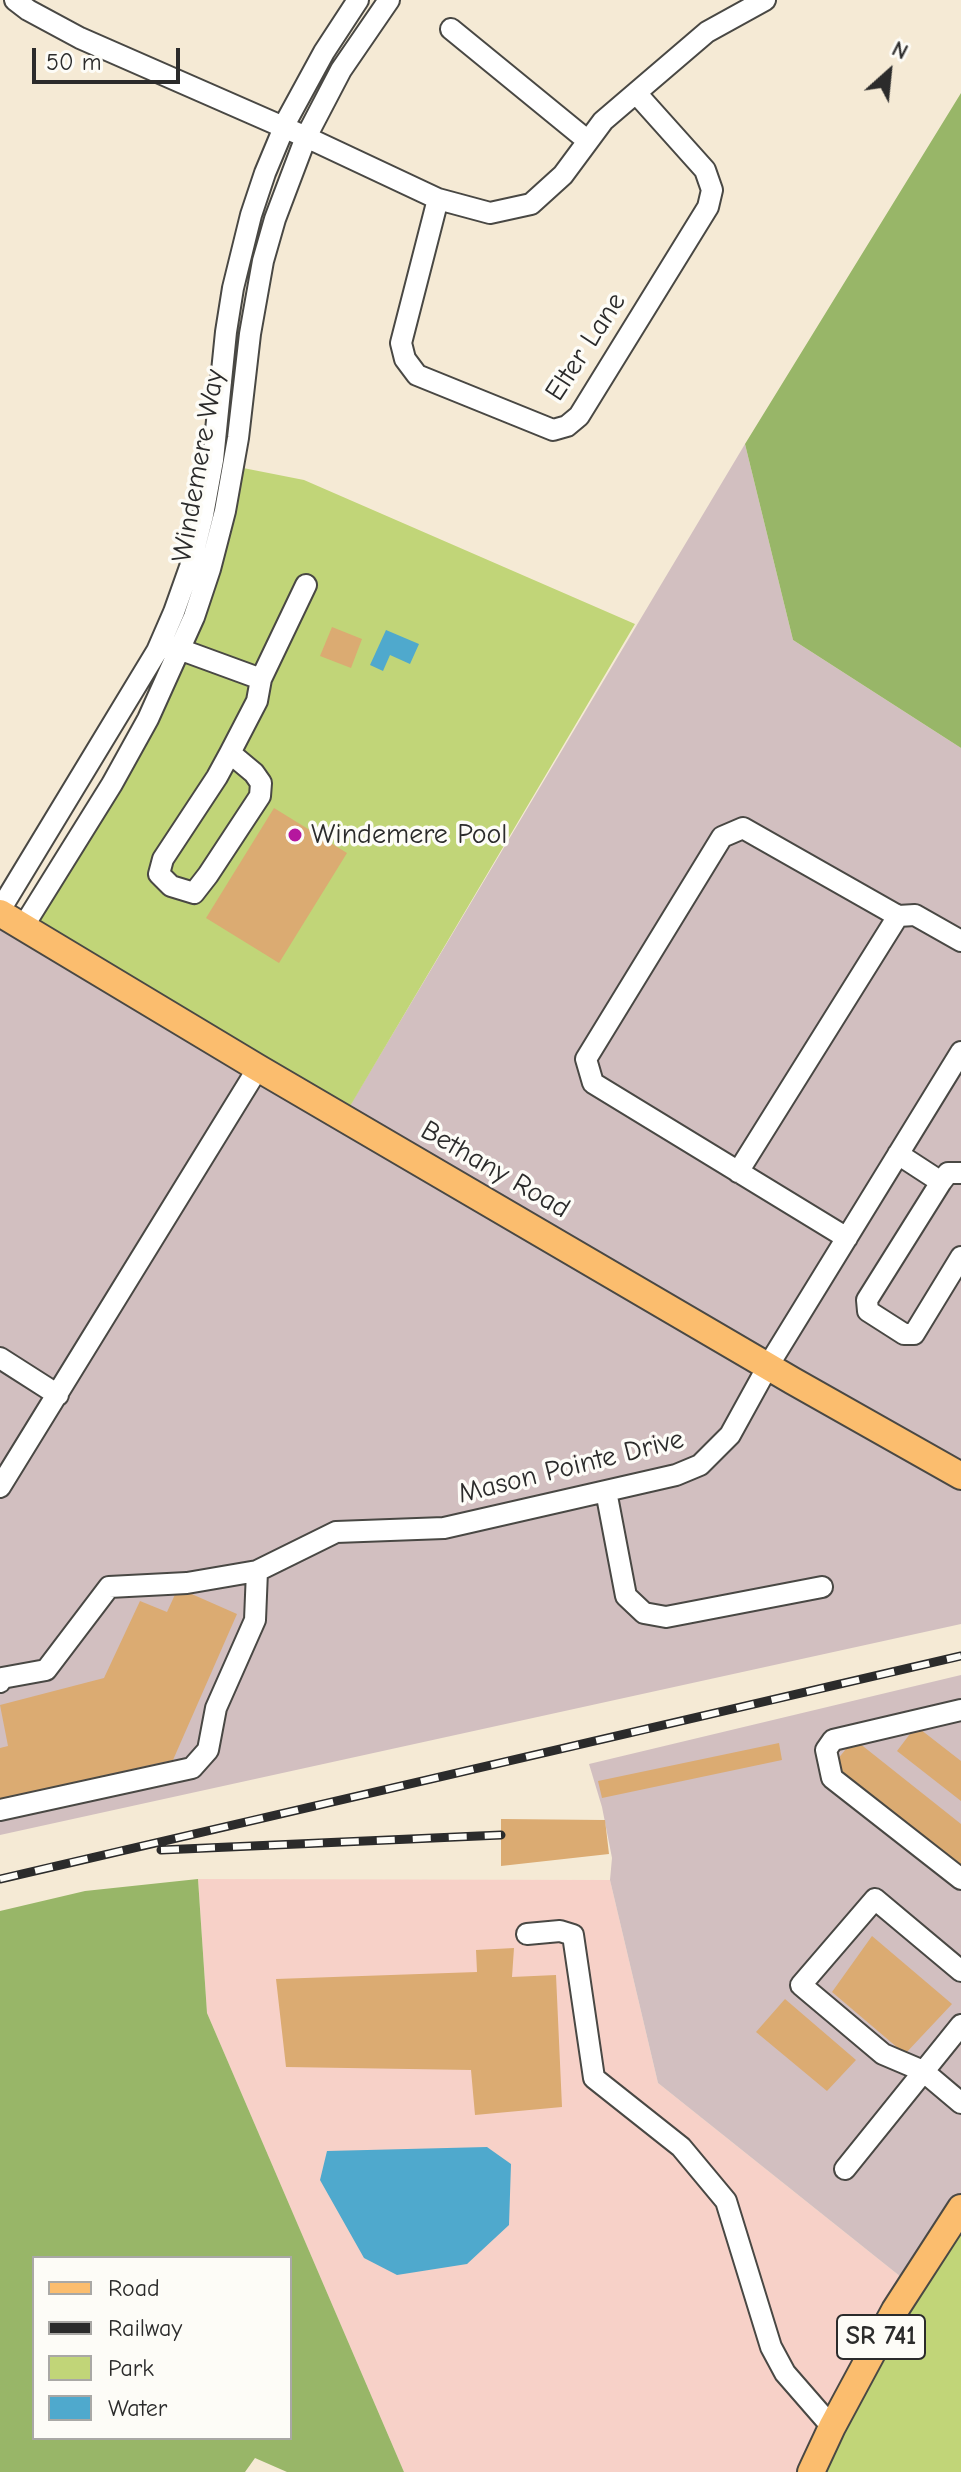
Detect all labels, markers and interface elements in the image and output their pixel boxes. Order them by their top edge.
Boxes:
scale bar [36,32,184,82]
north arrow [849,32,929,112]
text: N [888,36,912,65]
text: 50 m [46,48,102,76]
street label: Elter Lane [539,287,633,407]
street label: Windemere Way [165,367,233,565]
place label: Windemere Pool [311,818,507,852]
marker: Windemere Pool [286,826,304,844]
street label: Bethany Road [414,1114,576,1226]
street label: Mason Pointe Drive [455,1423,687,1511]
legend [32,2256,292,2440]
text: Road [108,2274,160,2302]
text: Railway [108,2314,182,2342]
road number: SR 741 [837,2315,925,2359]
text: Park [108,2354,154,2382]
text: Water [108,2394,167,2422]

